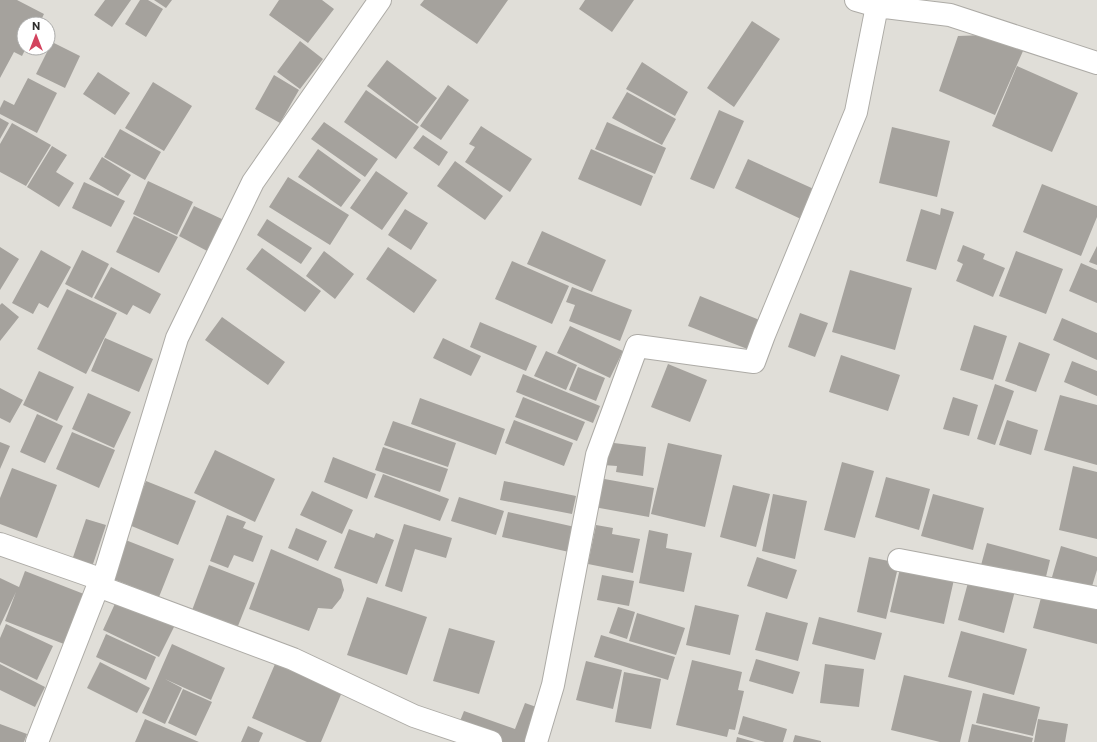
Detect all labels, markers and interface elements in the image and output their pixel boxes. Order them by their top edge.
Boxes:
north arrow [16,16,56,56]
text: N [32,19,40,32]

